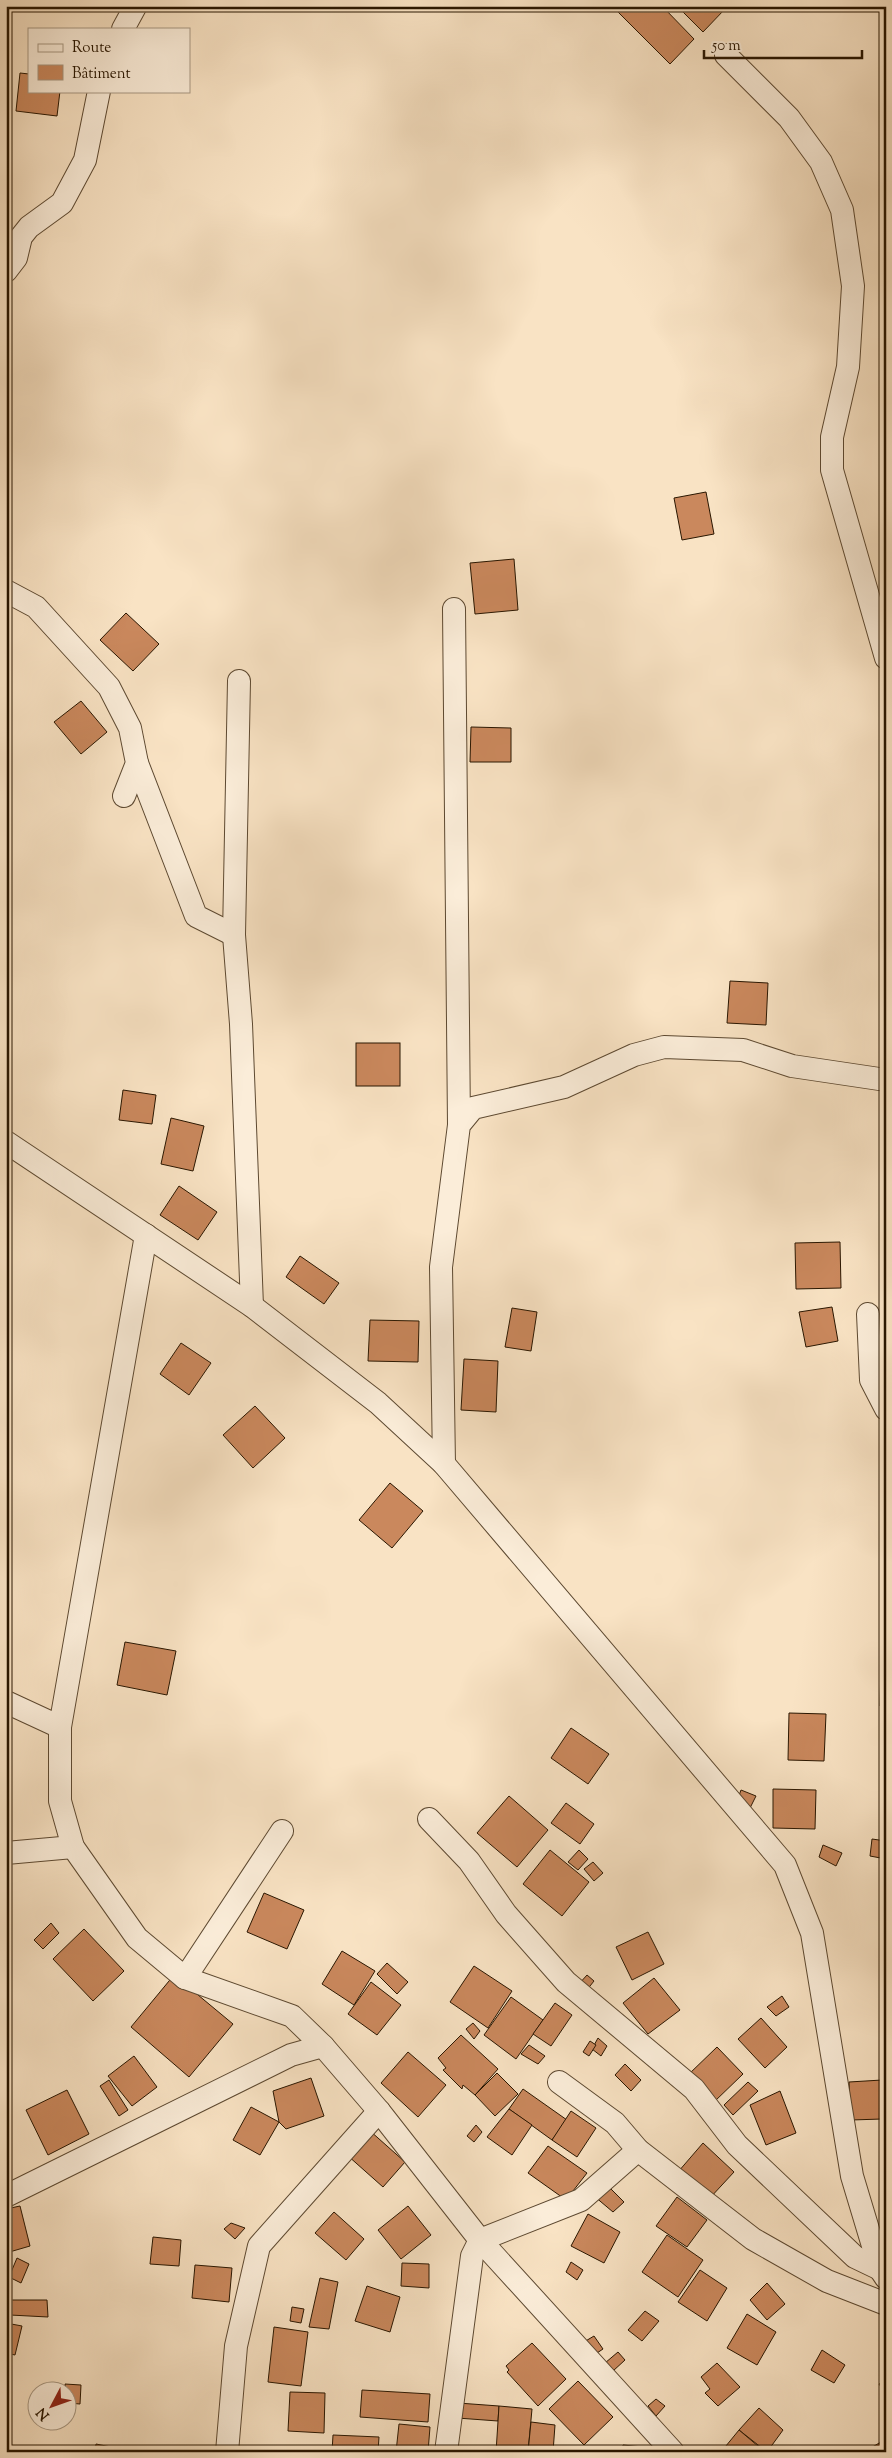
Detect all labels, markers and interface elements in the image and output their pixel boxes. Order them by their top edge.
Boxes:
legend [28,28,190,92]
scale bar [704,28,862,60]
text: 50 m [711,36,741,57]
text: Route [72,38,111,59]
text: Bâtiment [72,64,131,85]
north arrow [28,2380,78,2430]
text: N [32,2402,55,2424]

